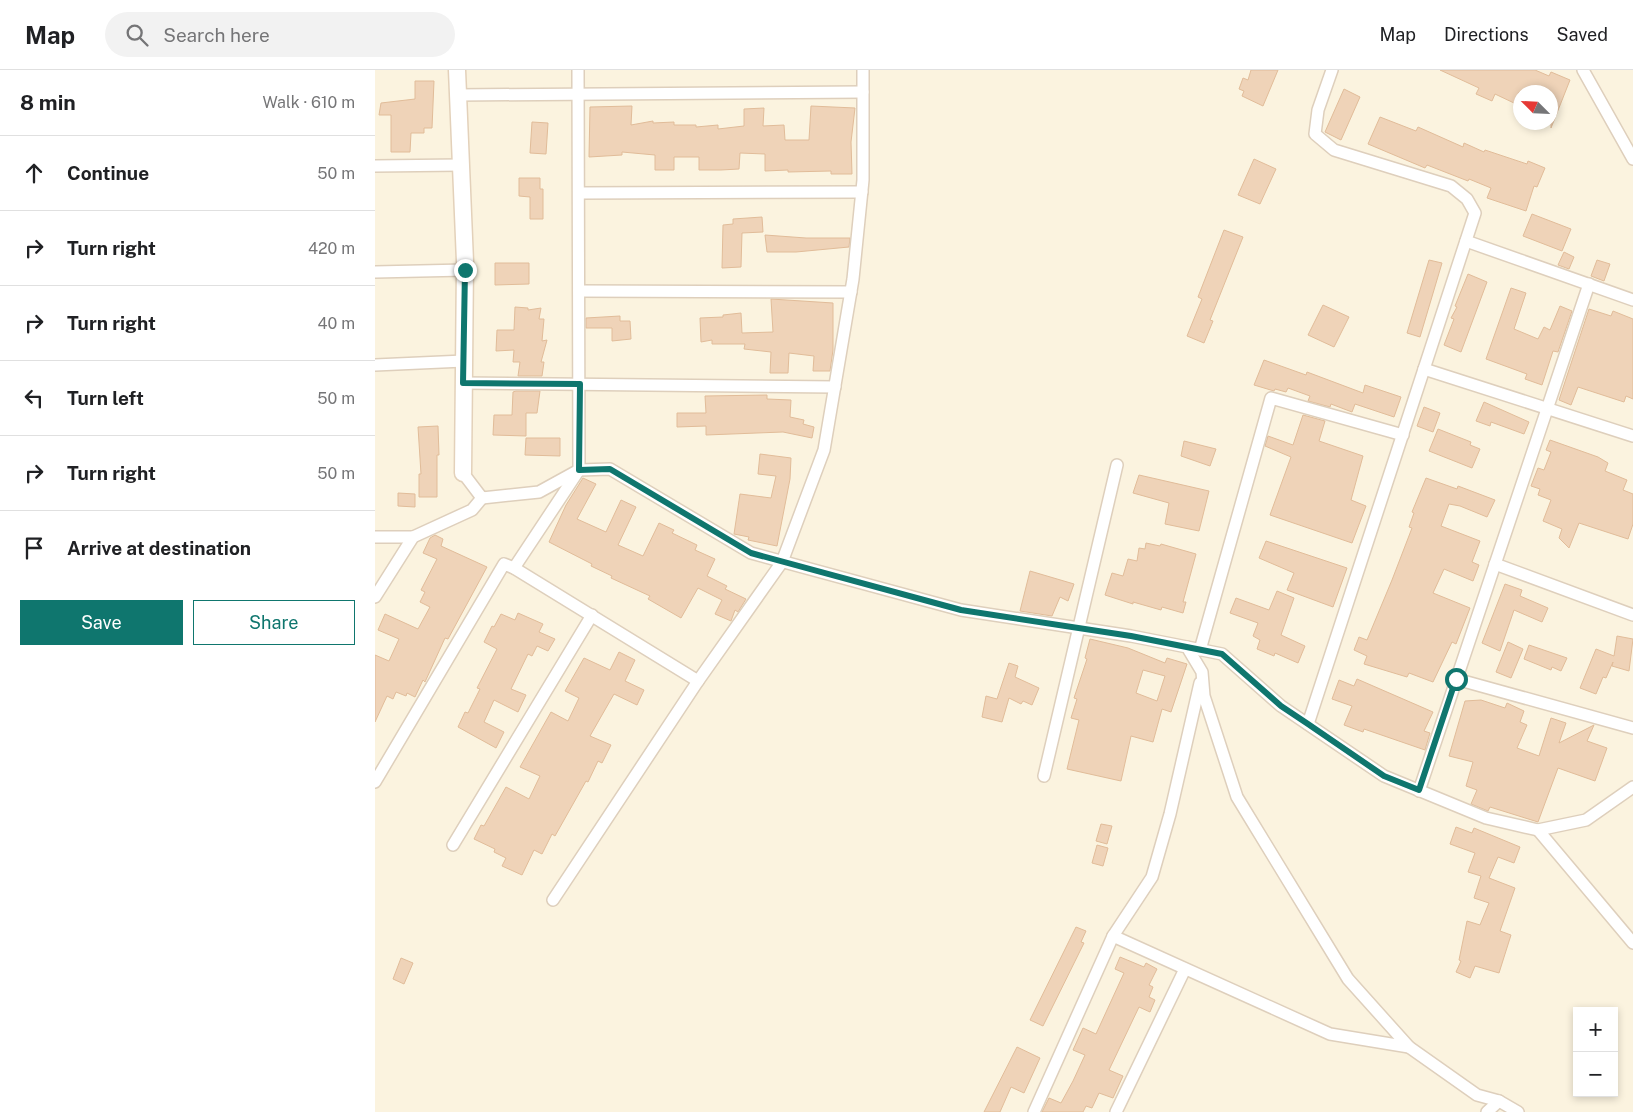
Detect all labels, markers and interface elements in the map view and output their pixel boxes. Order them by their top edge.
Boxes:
search box [105,12,455,57]
text: Map [25,21,75,49]
icon: search [123,21,151,49]
text: Search here [163,24,270,46]
text: Map [1379,24,1416,45]
text: Directions [1444,24,1529,45]
text: Saved [1557,24,1608,45]
north arrow [1513,85,1558,130]
text: 8 min [20,90,76,115]
text: Walk · 610 m [263,93,355,112]
icon: ahead [20,159,48,187]
text: Continue [67,162,149,184]
text: 50 m [317,164,355,183]
icon: right [20,234,48,262]
text: Turn right [67,237,156,259]
text: 420 m [308,239,355,258]
route end [454,259,477,282]
icon: right [20,309,48,337]
text: Turn right [67,312,156,334]
text: 40 m [317,314,355,333]
icon: left [20,384,48,412]
text: Turn left [67,387,144,409]
text: 50 m [317,389,355,408]
icon: right [20,459,48,487]
text: Turn right [67,462,156,484]
text: 50 m [317,464,355,483]
icon: arrive [20,534,48,562]
text: Arrive at destination [67,537,251,559]
button: Save [20,600,183,645]
button: Share [193,600,355,645]
route start [1445,668,1468,691]
map controls [1573,1007,1618,1097]
button: + [1573,1007,1618,1052]
button: − [1573,1052,1618,1097]

